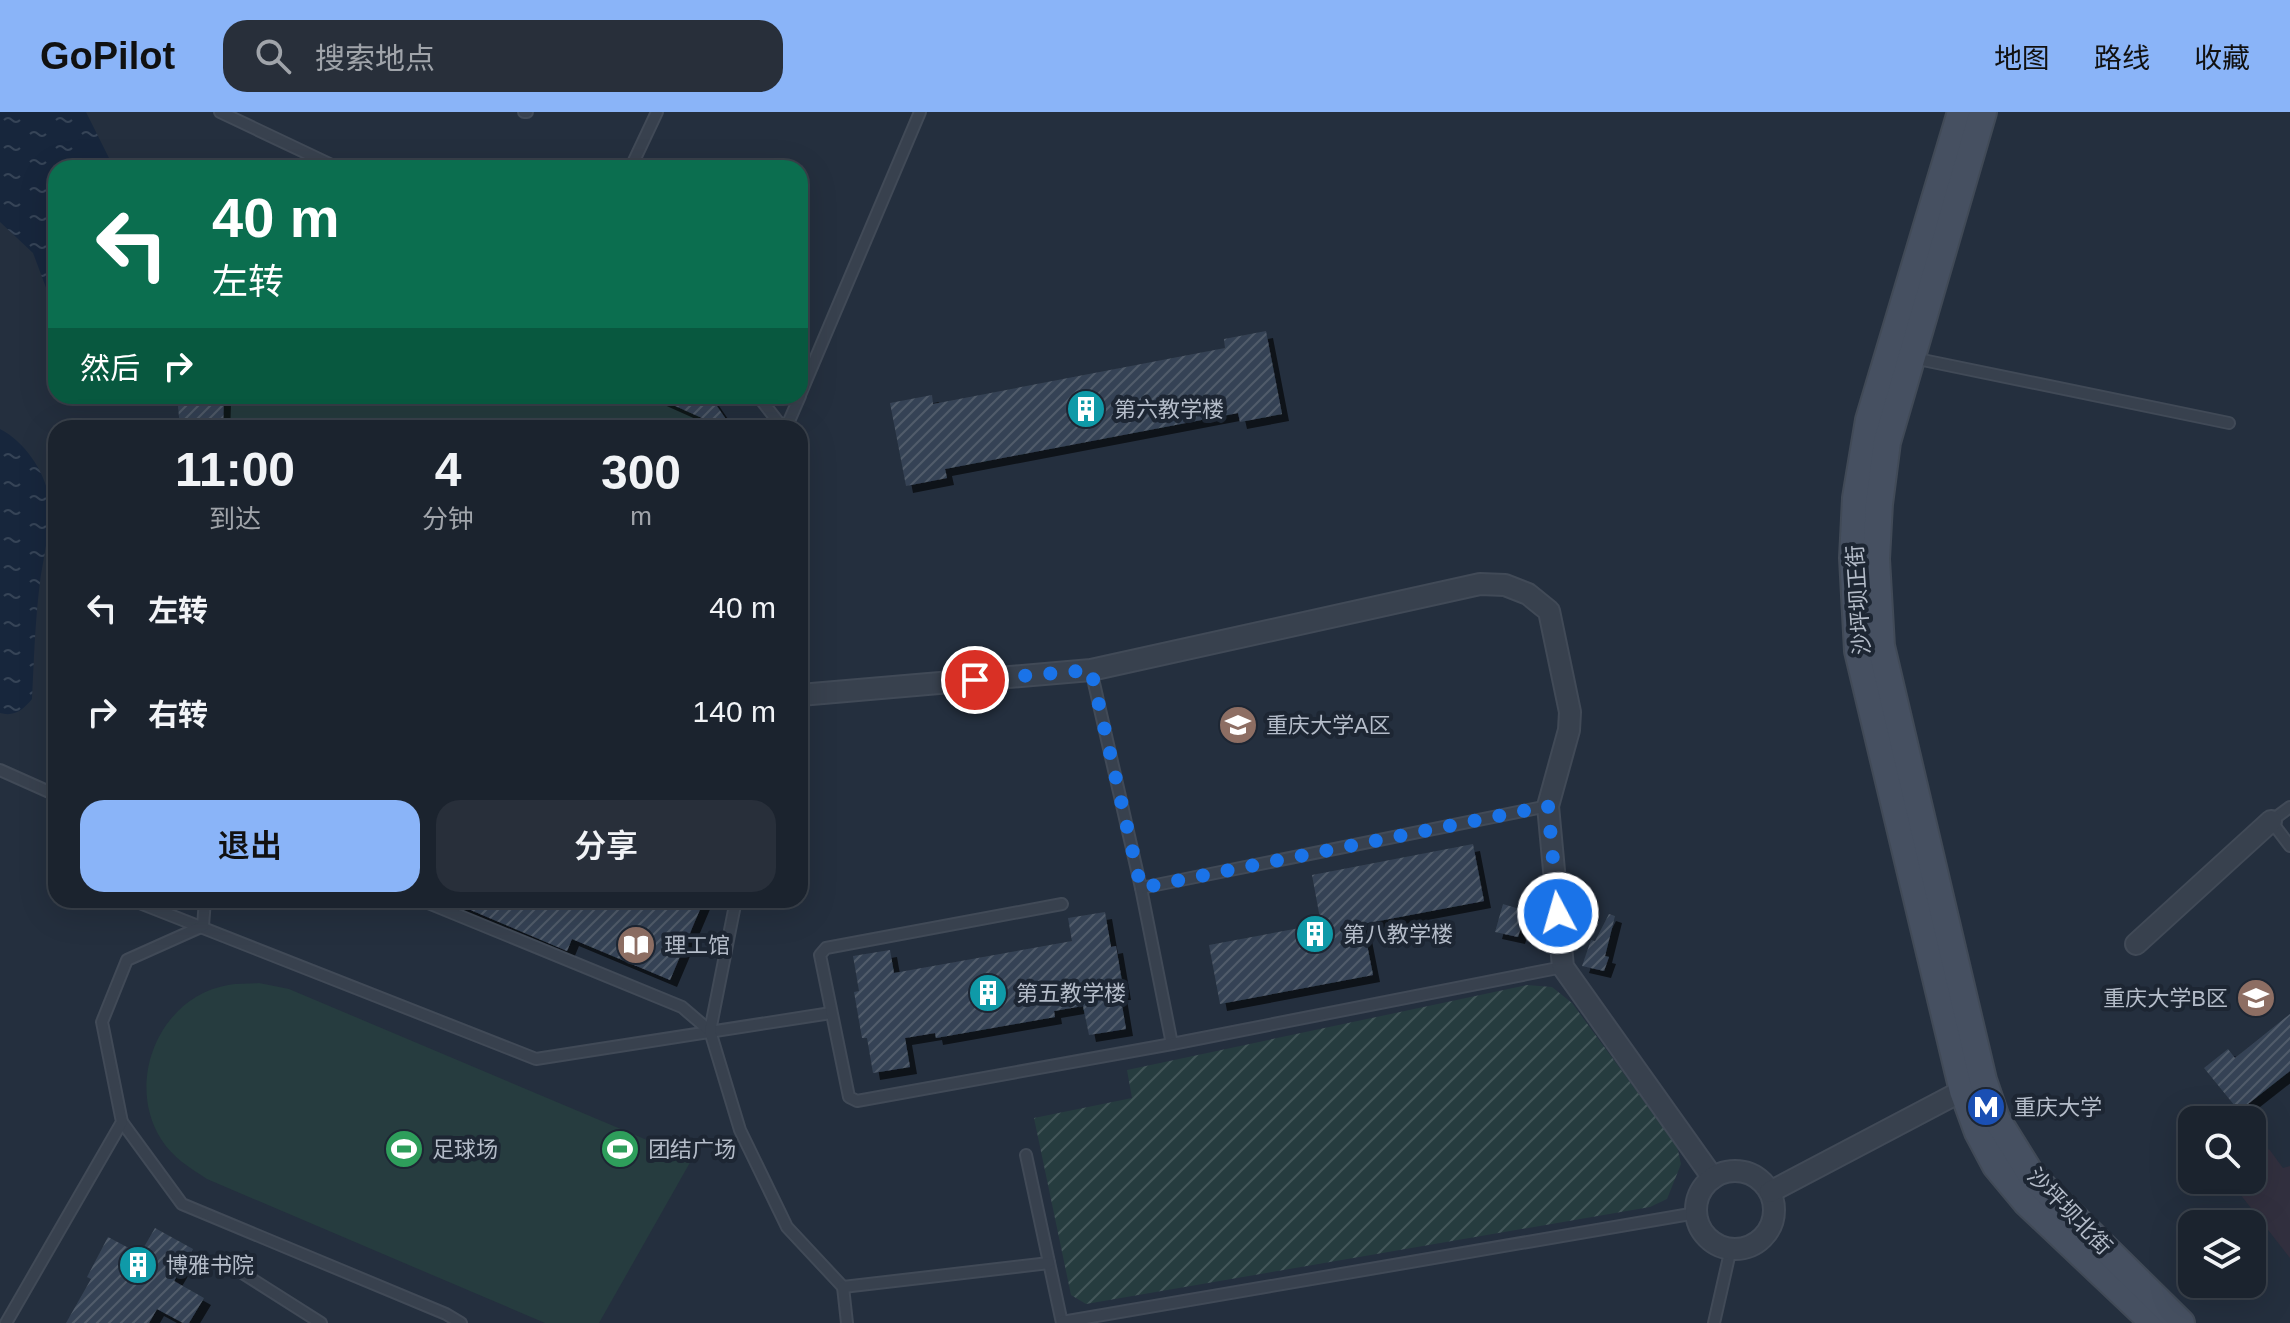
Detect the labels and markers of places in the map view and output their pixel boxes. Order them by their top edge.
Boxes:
building icon: 第六教学楼 [1065,388,1107,430]
place label: 第六教学楼 [1114,397,1224,422]
pin [941,646,1009,714]
school or university icon: 重庆大学A区 [1217,704,1259,746]
place label: 重庆大学A区 [1266,713,1391,738]
building icon: 第八教学楼 [1294,913,1336,955]
place label: 第八教学楼 [1343,922,1453,947]
library icon: 理工馆 [615,924,657,966]
place label: 理工馆 [664,933,730,958]
building icon: 第五教学楼 [967,972,1009,1014]
school or university icon: 重庆大学B区 [2235,977,2277,1019]
place label: 第五教学楼 [1016,981,1126,1006]
place label: 重庆大学B区 [2103,986,2228,1011]
metro station icon: 重庆大学 [1965,1086,2007,1128]
place label: 重庆大学 [2014,1095,2102,1120]
sports icon: 足球场 [383,1128,425,1170]
sports icon: 团结广场 [599,1128,641,1170]
place label: 足球场 [432,1137,498,1162]
place label: 团结广场 [648,1137,736,1162]
building icon: 博雅书院 [117,1244,159,1286]
place label: 博雅书院 [166,1253,254,1278]

